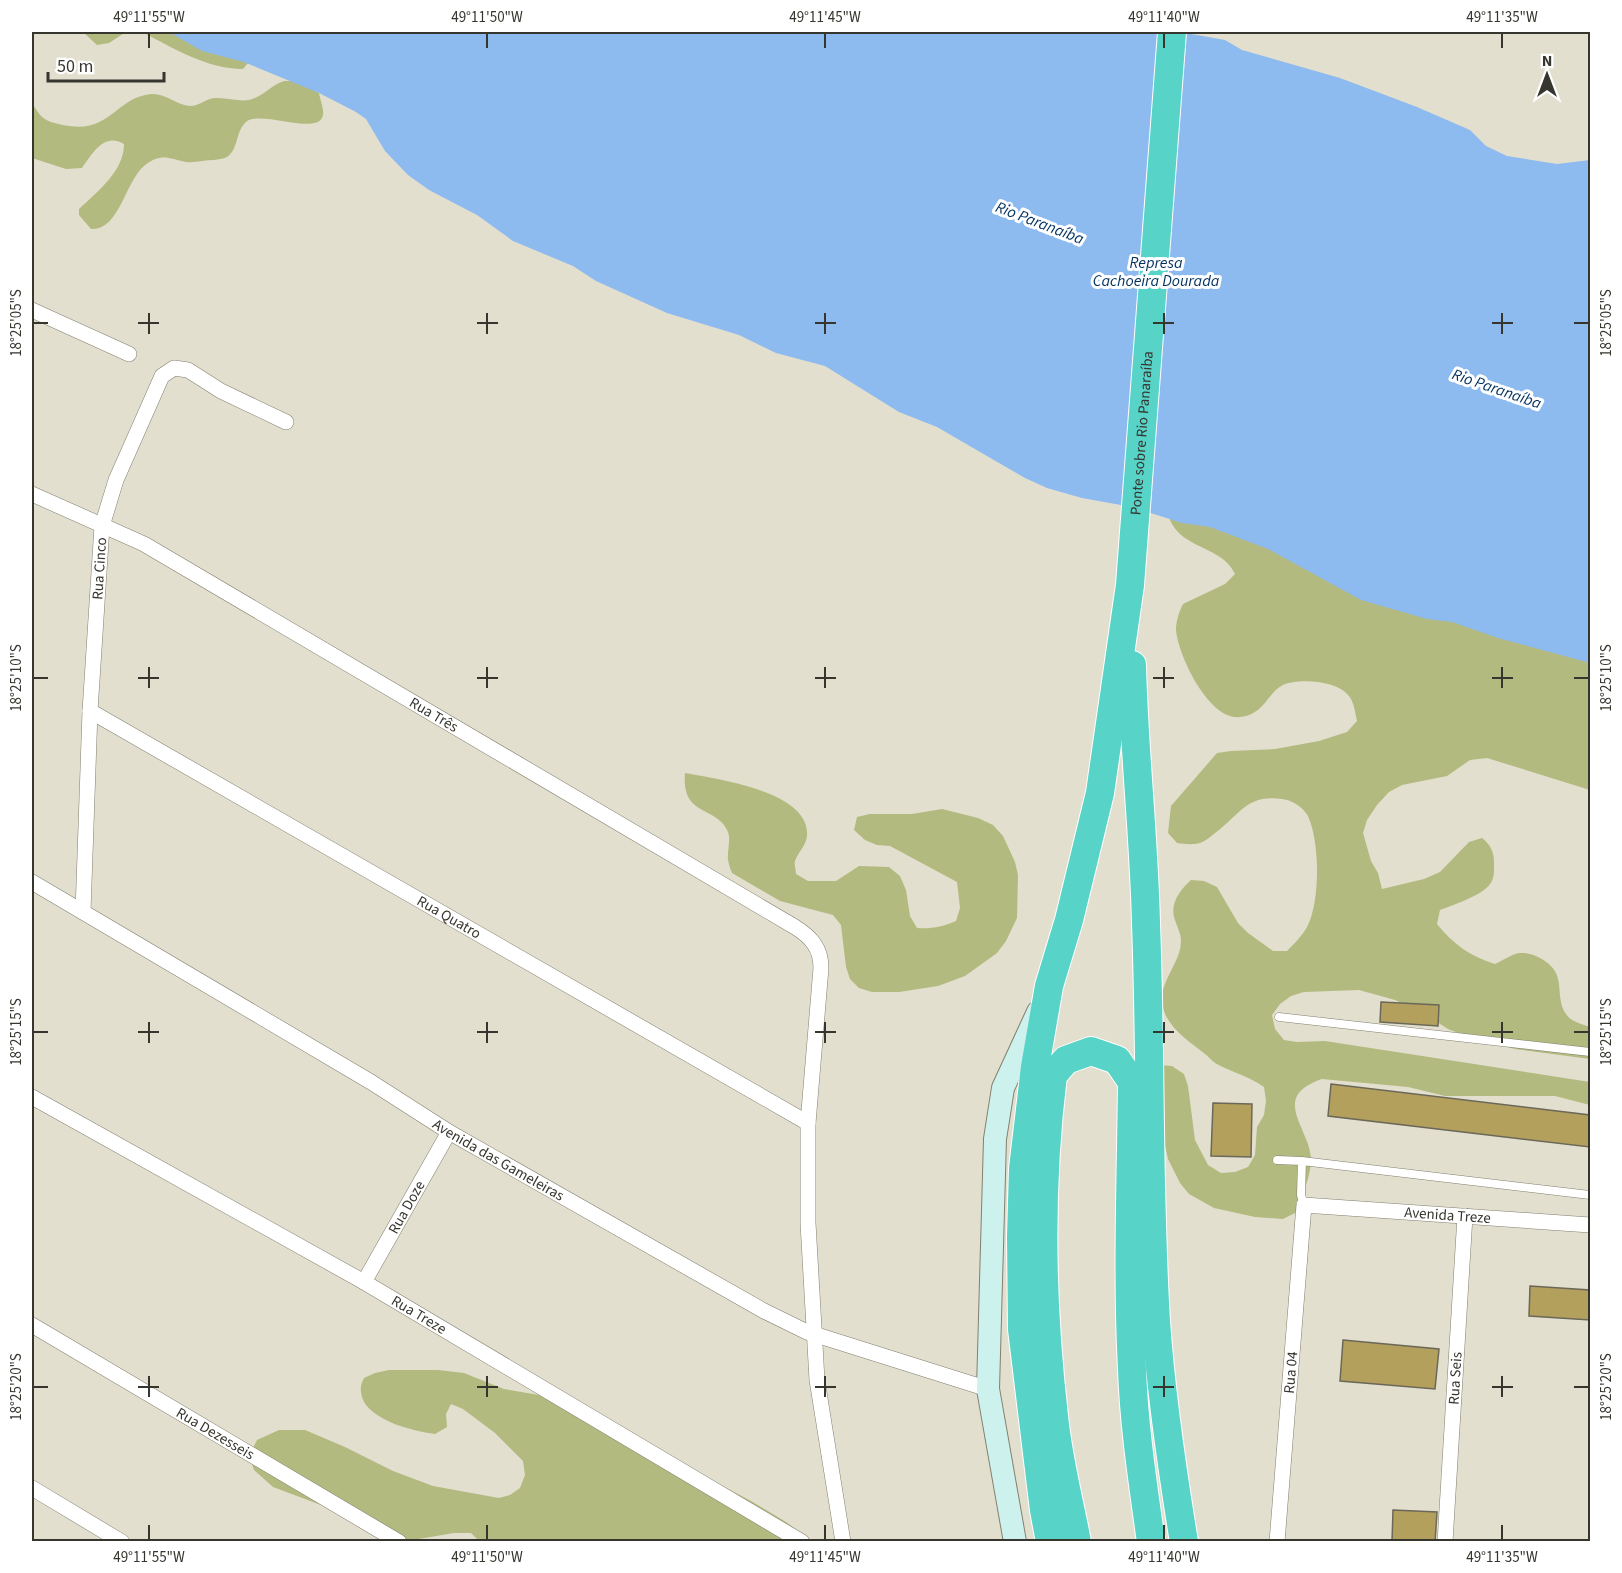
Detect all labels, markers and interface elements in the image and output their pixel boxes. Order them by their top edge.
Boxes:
text: 49°11'55"W [113,7,185,28]
text: 49°11'50"W [451,7,523,28]
text: 49°11'45"W [789,7,861,28]
text: 49°11'40"W [1128,7,1200,28]
text: 49°11'35"W [1466,7,1538,28]
scale bar [48,45,164,83]
north arrow [1517,45,1577,105]
text: N [1542,50,1552,72]
text: 50 m [57,54,93,79]
water label: Rio Paranaíba [992,196,1087,250]
water label: Represa Cachoeira Dourada [1093,252,1220,292]
text: 18°25'05"S [6,289,27,357]
text: 18°25'05"S [1596,289,1617,357]
street label: Ponte sobre Rio Panaraíba [1125,350,1159,516]
water label: Rio Paranaíba [1449,363,1545,415]
street label: Rua Cinco [87,537,112,600]
text: 18°25'10"S [6,644,27,712]
text: 18°25'10"S [1596,644,1617,712]
street label: Rua Três [405,692,462,738]
street label: Rua Quatro [413,891,485,944]
text: 18°25'15"S [6,998,27,1066]
text: 18°25'15"S [1596,998,1617,1066]
street label: Avenida das Gameleiras [428,1114,568,1206]
street label: Rua Doze [383,1177,430,1238]
street label: Avenida Treze [1403,1202,1492,1229]
street label: Rua Treze [387,1291,450,1340]
street label: Rua 04 [1279,1350,1303,1394]
street label: Rua Seis [1443,1351,1468,1405]
text: 18°25'20"S [6,1353,27,1421]
text: 18°25'20"S [1596,1353,1617,1421]
street label: Rua Dezesseis [172,1402,258,1465]
text: 49°11'55"W [113,1547,185,1568]
text: 49°11'50"W [451,1547,523,1568]
text: 49°11'45"W [789,1547,861,1568]
text: 49°11'40"W [1128,1547,1200,1568]
text: 49°11'35"W [1466,1547,1538,1568]

